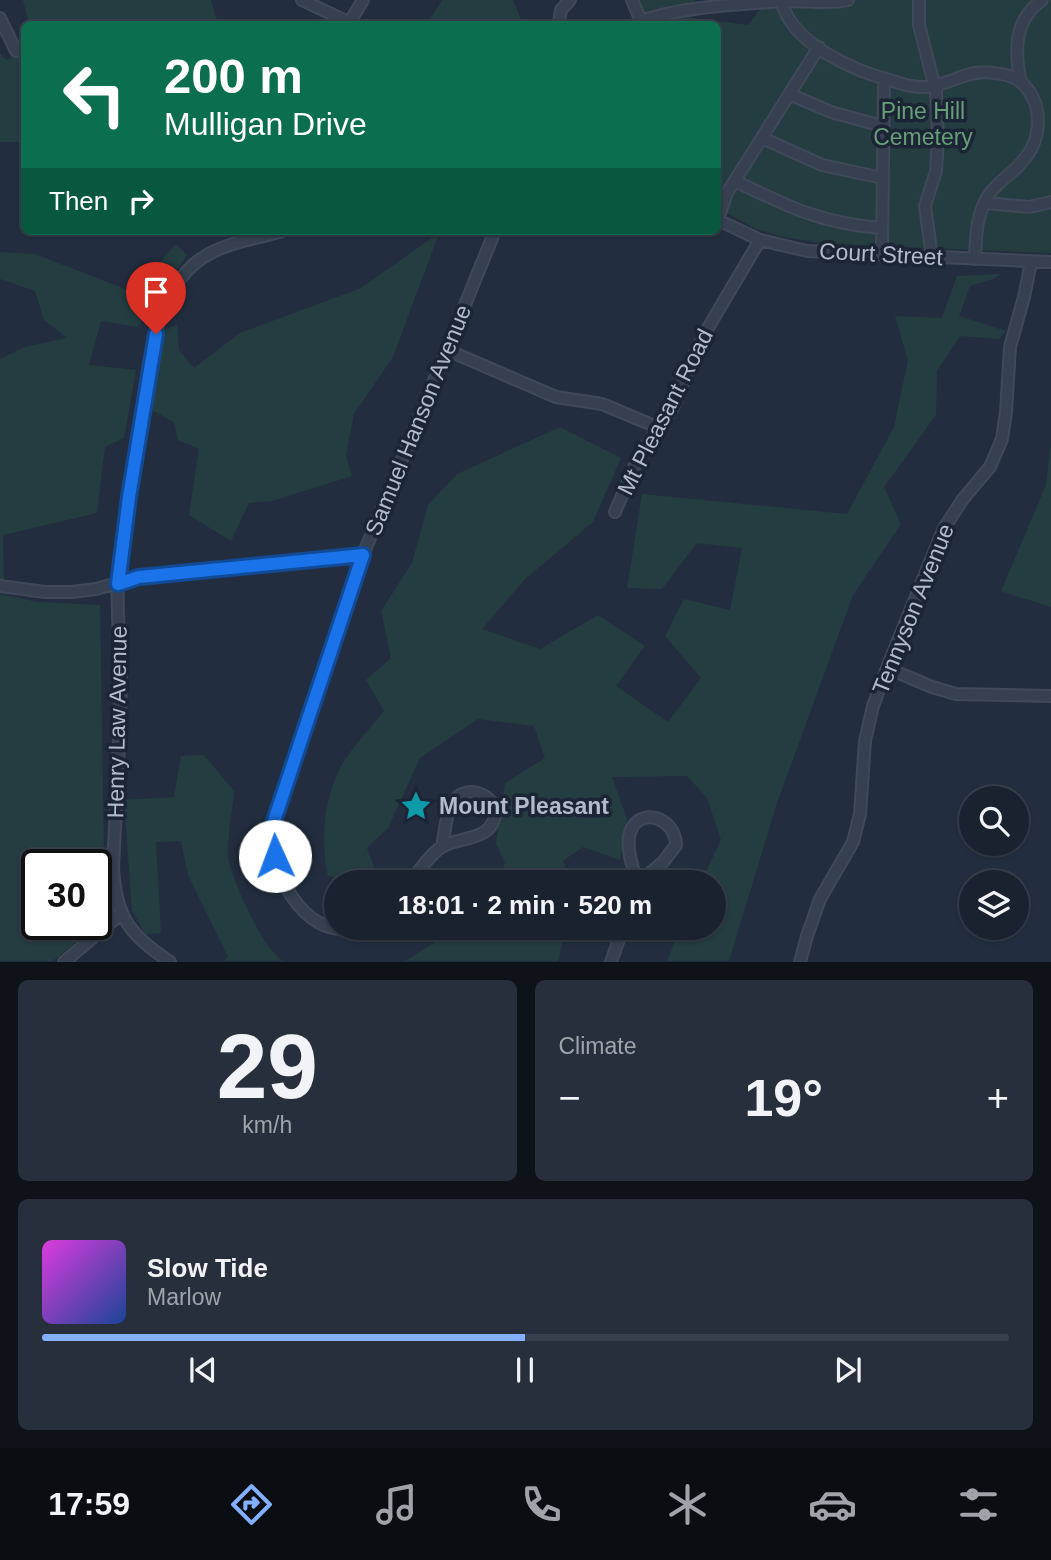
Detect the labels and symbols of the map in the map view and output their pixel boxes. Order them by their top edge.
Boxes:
park label: Pine Hill Cemetery [873,98,973,150]
street label: Court Street [818,238,944,270]
pin [126,262,186,334]
street label: Samuel Hanson Avenue [360,301,476,539]
street label: Mt Pleasant Road [612,325,718,499]
street label: Tennyson Avenue [867,520,959,698]
street label: Henry Law Avenue [102,625,132,819]
place icon: Mount Pleasant [399,789,433,823]
place label: Mount Pleasant [439,793,609,819]
position arrow [238,819,312,893]
speed limit sign: 30 [21,849,112,940]

